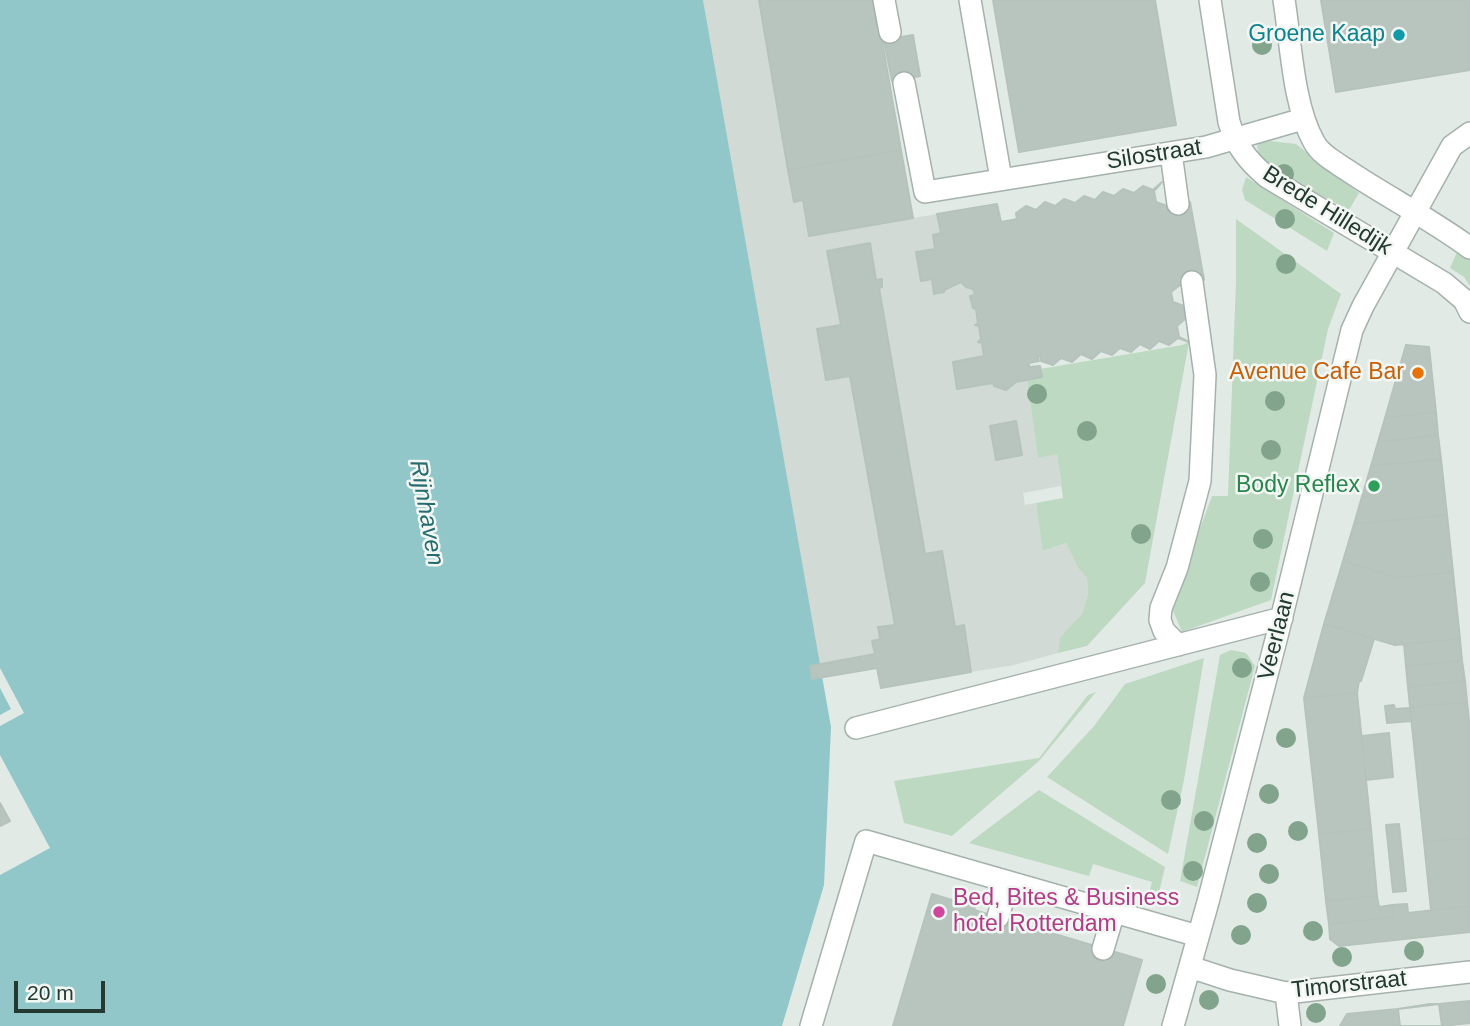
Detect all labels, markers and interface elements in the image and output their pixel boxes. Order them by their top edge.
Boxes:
place label: Groene Kaap [1248,21,1385,49]
marker: Groene Kaap [1391,27,1407,43]
street label: Silostraat [1104,134,1204,176]
street label: Brede Hilledijk [1257,160,1397,262]
place label: Avenue Cafe Bar [1229,359,1404,387]
marker: Avenue Cafe Bar [1410,365,1426,381]
water label: Rijnhaven [403,458,449,568]
place label: Body Reflex [1236,472,1360,500]
marker: Body Reflex [1366,478,1382,494]
street label: Veerlaan [1253,589,1301,683]
place label: Bed, Bites & Business hotel Rotterdam [953,885,1179,939]
marker: Bed, Bites & Business hotel Rotterdam [931,904,947,920]
street label: Timorstraat [1290,965,1408,1005]
scale bar [18,967,108,1011]
text: 20 m [27,981,74,1004]

